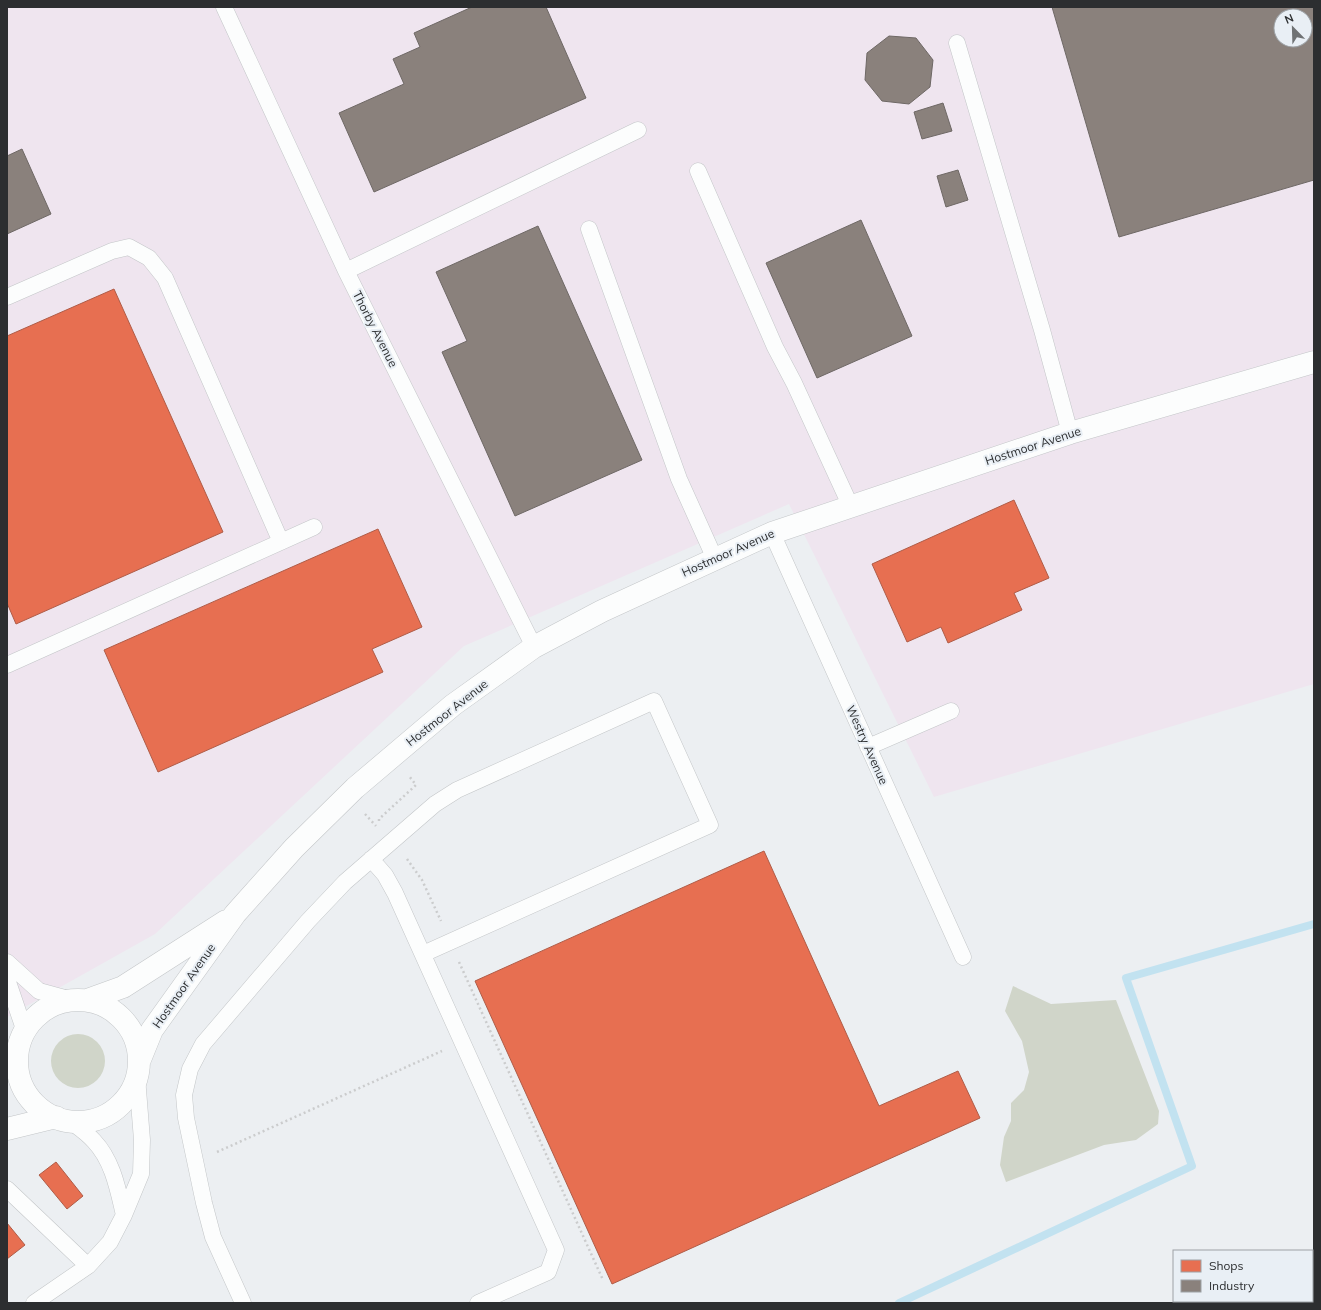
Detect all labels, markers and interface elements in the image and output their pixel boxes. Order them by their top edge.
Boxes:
north arrow [1273,8,1313,48]
text: N [1283,11,1296,27]
street label: Thorby Avenue [350,288,401,370]
street label: Hostmoor Avenue [983,423,1083,468]
street label: Hostmoor Avenue [679,525,776,580]
street label: Hostmoor Avenue [403,676,491,749]
street label: Westry Avenue [843,703,892,787]
street label: Hostmoor Avenue [149,941,218,1031]
legend [1173,1250,1313,1302]
text: Shops [1209,1258,1244,1273]
text: Industry [1209,1278,1255,1293]

